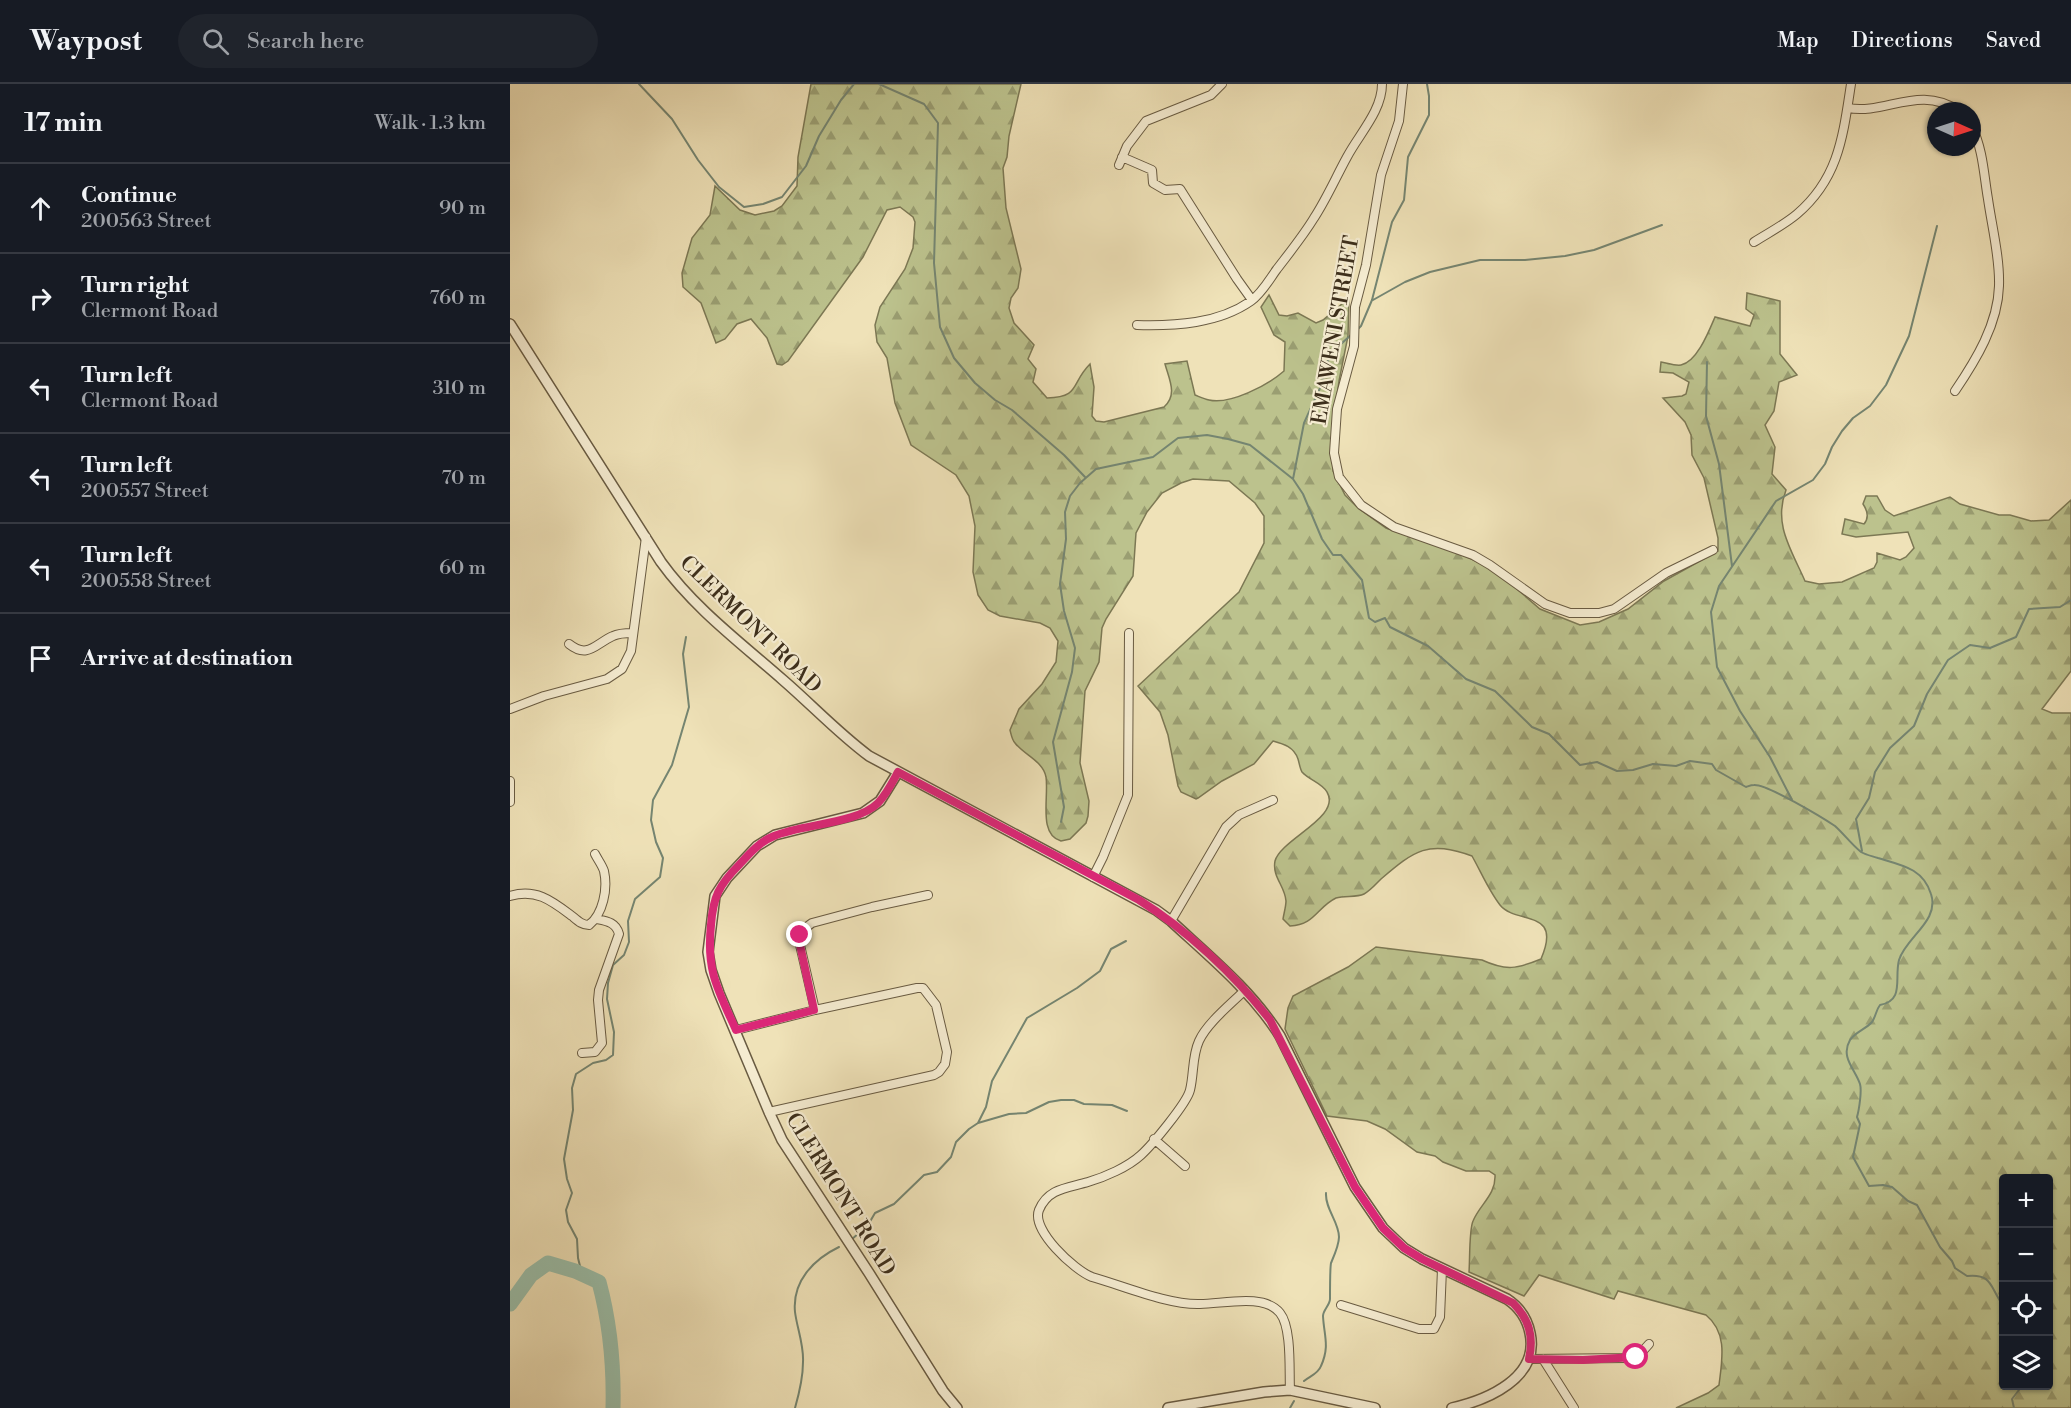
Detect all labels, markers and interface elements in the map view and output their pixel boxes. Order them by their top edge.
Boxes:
search box [178,14,598,68]
text: Waypost [30,24,142,59]
icon: search [199,25,232,58]
text: Search here [247,28,364,55]
text: Map [1777,28,1819,54]
text: Directions [1852,28,1953,54]
text: Saved [1986,28,2041,54]
north arrow [1927,102,1981,156]
text: 17 min [24,107,102,139]
text: Walk · 1.3 km [375,111,486,136]
text: Continue [81,182,177,209]
icon: ahead [24,192,57,225]
text: 90 m [439,196,486,221]
text: 200563 Street [81,209,212,234]
street label: EMAWENI STREET [1307,233,1365,427]
text: Turn right [81,272,189,299]
icon: right [24,282,57,315]
text: 760 m [430,286,486,311]
text: Clermont Road [81,299,218,324]
text: Turn left [81,362,172,389]
icon: left [24,372,57,405]
text: 310 m [433,376,486,401]
text: Clermont Road [81,389,218,414]
text: Turn left [81,452,172,479]
icon: left [24,462,57,495]
text: 70 m [442,466,486,491]
text: 200557 Street [81,479,209,504]
text: Turn left [81,542,172,569]
street label: CLERMONT ROAD [674,550,827,699]
icon: left [24,552,57,585]
text: 60 m [439,556,486,581]
text: 200558 Street [81,569,212,594]
icon: arrive [24,642,57,675]
text: Arrive at destination [81,645,293,672]
route end [786,921,812,947]
street label: CLERMONT ROAD [780,1108,901,1281]
map controls [1999,1174,2053,1390]
button: + [1999,1174,2053,1228]
button: − [1999,1228,2053,1282]
button: locate [1999,1282,2053,1336]
button: layers [1999,1336,2053,1390]
route start [1622,1343,1648,1369]

